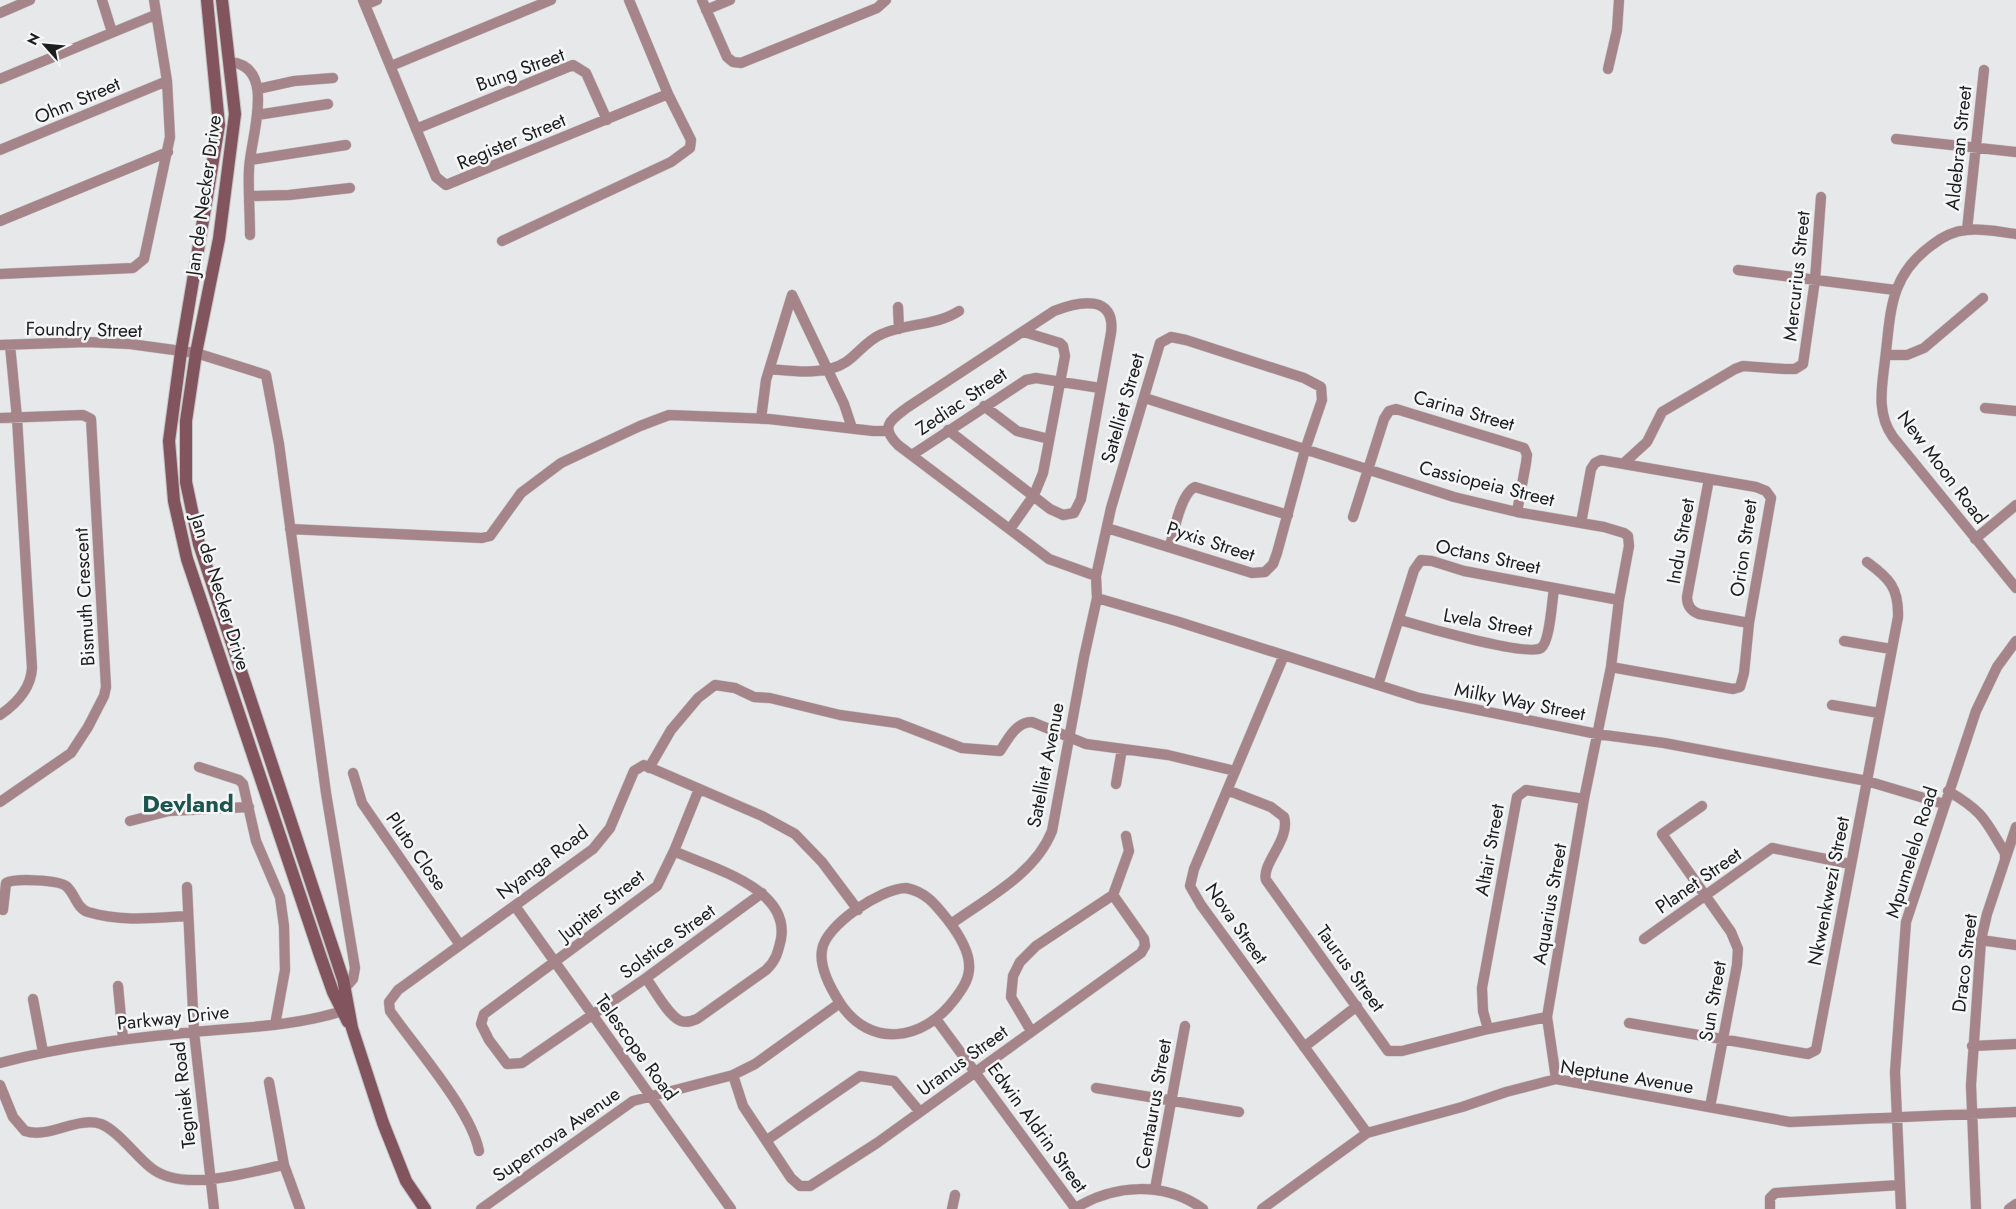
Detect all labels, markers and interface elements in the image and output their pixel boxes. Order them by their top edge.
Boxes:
north arrow [20,20,70,70]
text: N [22,30,45,49]
street label: Bung Street [472,41,569,98]
street label: Ohm Street [30,70,125,131]
street label: Aldebran Street [1939,84,1979,212]
street label: Register Street [453,106,570,177]
street label: Jan de Necker Drive [178,113,228,280]
street label: Mercurius Street [1776,209,1817,342]
street label: Foundry Street [25,315,143,344]
street label: Satelliet Street [1094,350,1151,466]
street label: Zediac Street [910,361,1013,442]
street label: Carina Street [1410,383,1518,438]
street label: New Moon Road [1891,405,1994,530]
street label: Cassiopeia Street [1416,454,1558,513]
street label: Indu Street [1660,496,1701,586]
street label: Orion Street [1723,497,1764,598]
street label: Jan de Necker Drive [183,508,257,674]
street label: Pyxis Street [1163,515,1259,569]
street label: Bismuth Crescent [67,527,102,667]
street label: Octans Street [1433,532,1543,581]
street label: Lvela Street [1441,601,1535,644]
street label: Milky Way Street [1452,676,1588,727]
street label: Satelliet Avenue [1020,700,1071,830]
street label: Mpumelelo Road [1879,783,1944,921]
district label: Devland [142,786,234,821]
street label: Altair Street [1468,801,1511,898]
street label: Pluto Close [380,806,454,896]
street label: Nkwenkwezi Street [1801,814,1856,968]
street label: Nyanga Road [491,819,594,906]
street label: Aquarius Street [1526,841,1574,967]
street label: Planet Street [1650,841,1747,920]
street label: Jupiter Street [550,863,650,949]
street label: Nova Street [1199,877,1275,970]
street label: Solstice Street [614,897,721,985]
street label: Draco Street [1945,912,1984,1014]
street label: Taurus Street [1310,919,1392,1018]
street label: Sun Street [1692,958,1733,1044]
street label: Telescope Road [589,989,684,1106]
street label: Parkway Drive [116,998,231,1037]
street label: Uranus Street [911,1018,1014,1103]
street label: Centaurus Street [1129,1036,1178,1171]
street label: Tegniek Road [164,1040,203,1150]
street label: Neptune Avenue [1558,1053,1696,1100]
street label: Edwin Aldrin Street [981,1057,1094,1198]
street label: Supernova Avenue [487,1080,626,1188]

